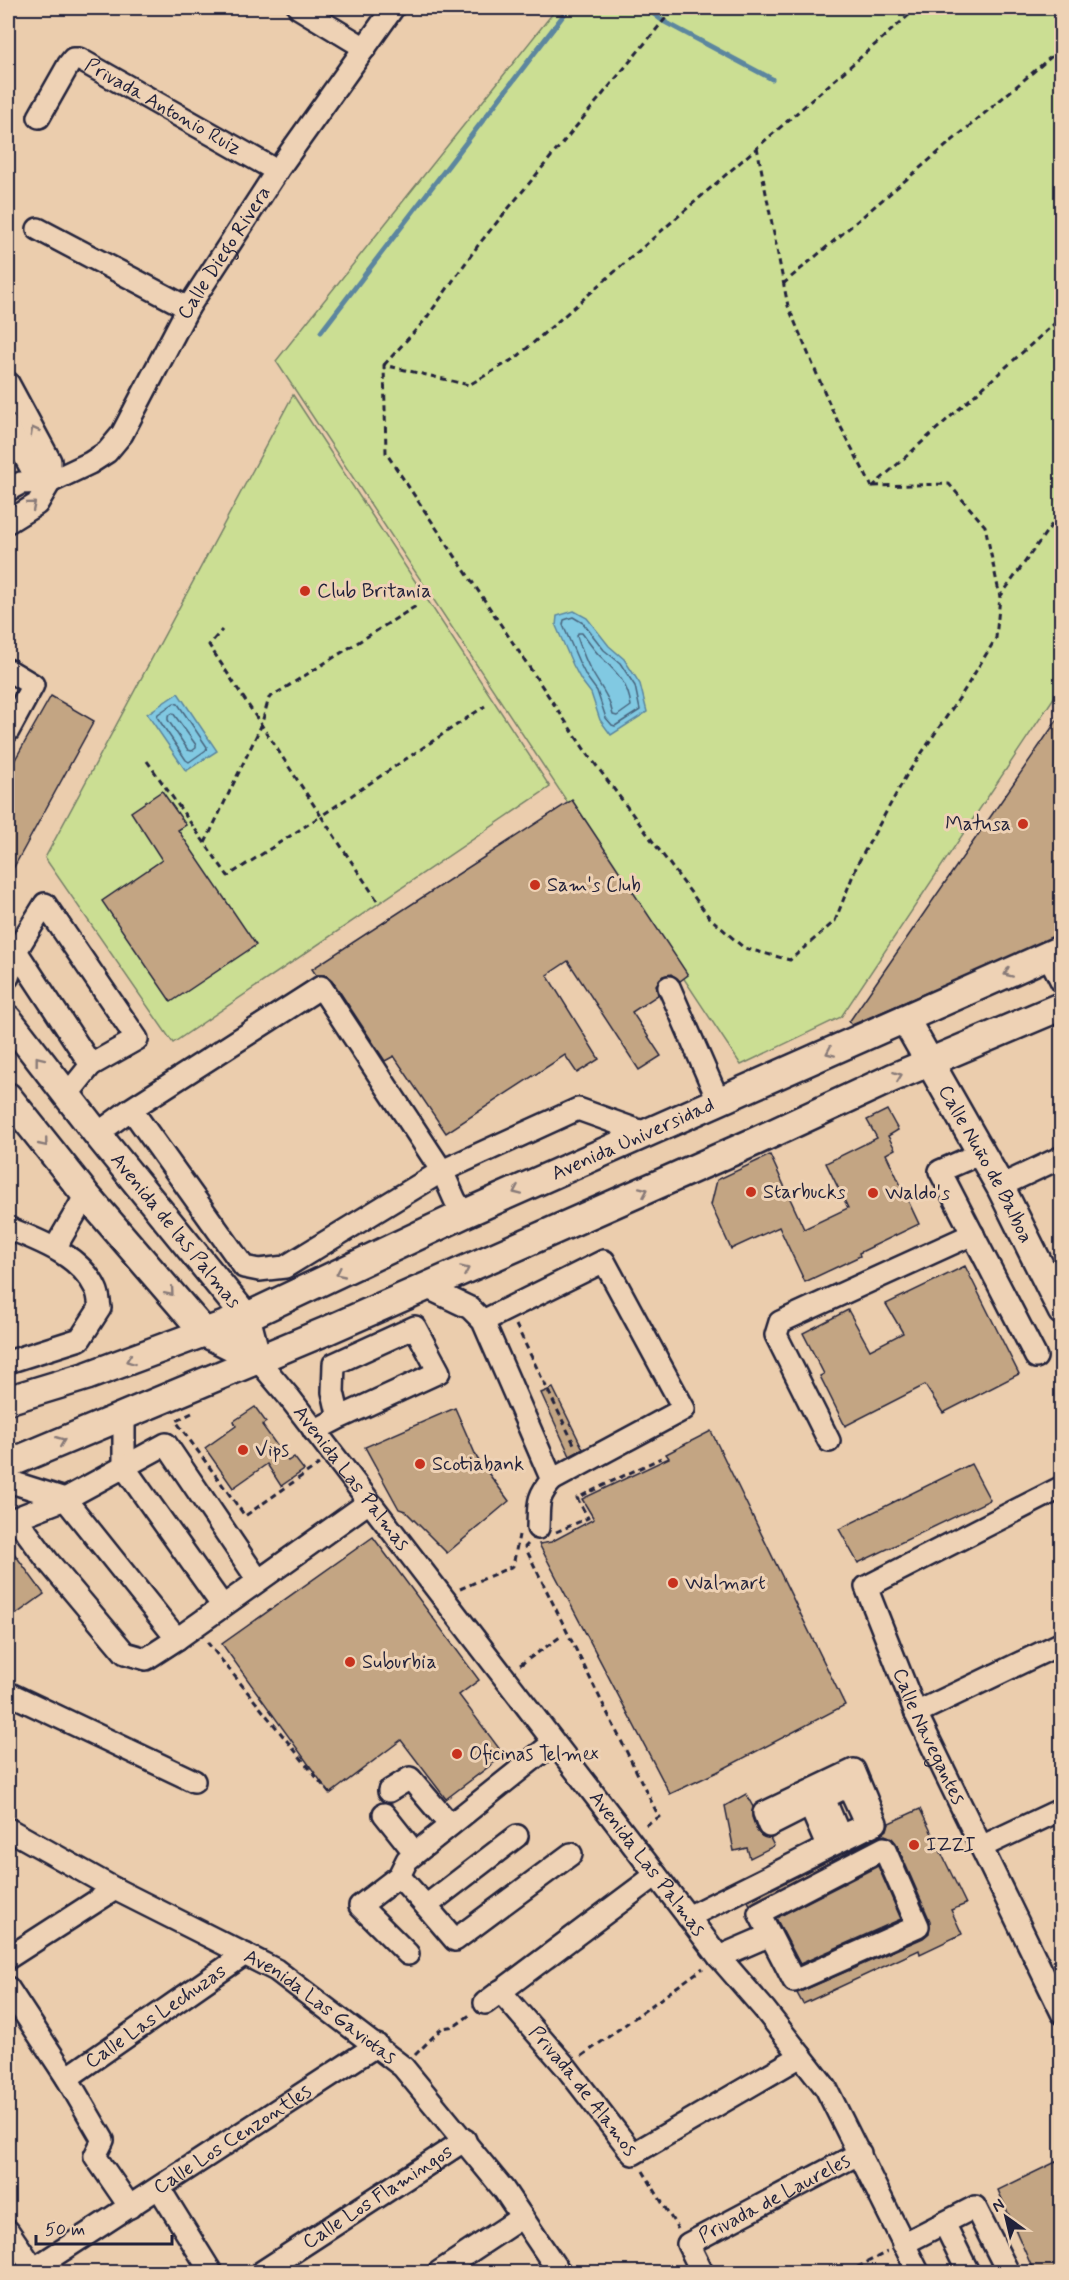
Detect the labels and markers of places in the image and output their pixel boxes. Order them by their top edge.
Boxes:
place label: Club Britania [317,578,432,605]
marker: Club Britania [298,584,312,598]
place label: Matusa [945,811,1011,838]
marker: Matusa [1016,817,1030,831]
place label: Sam's Club [547,872,641,899]
marker: Sam's Club [528,878,542,892]
place label: Starbucks [763,1179,846,1206]
place label: Waldo's [885,1180,950,1207]
marker: Starbucks [744,1185,758,1199]
marker: Waldo's [866,1186,880,1200]
place label: Vips [255,1437,289,1464]
marker: Vips [236,1443,250,1457]
place label: Scotiabank [432,1451,524,1478]
marker: Scotiabank [413,1457,427,1471]
place label: Walmart [685,1570,766,1597]
marker: Walmart [666,1576,680,1590]
place label: Suburbia [362,1649,437,1676]
marker: Suburbia [343,1655,357,1669]
place label: Oficinas Telmex [469,1741,599,1768]
marker: Oficinas Telmex [450,1747,464,1761]
place label: IZZI [926,1832,976,1859]
marker: IZZI [907,1838,921,1852]

